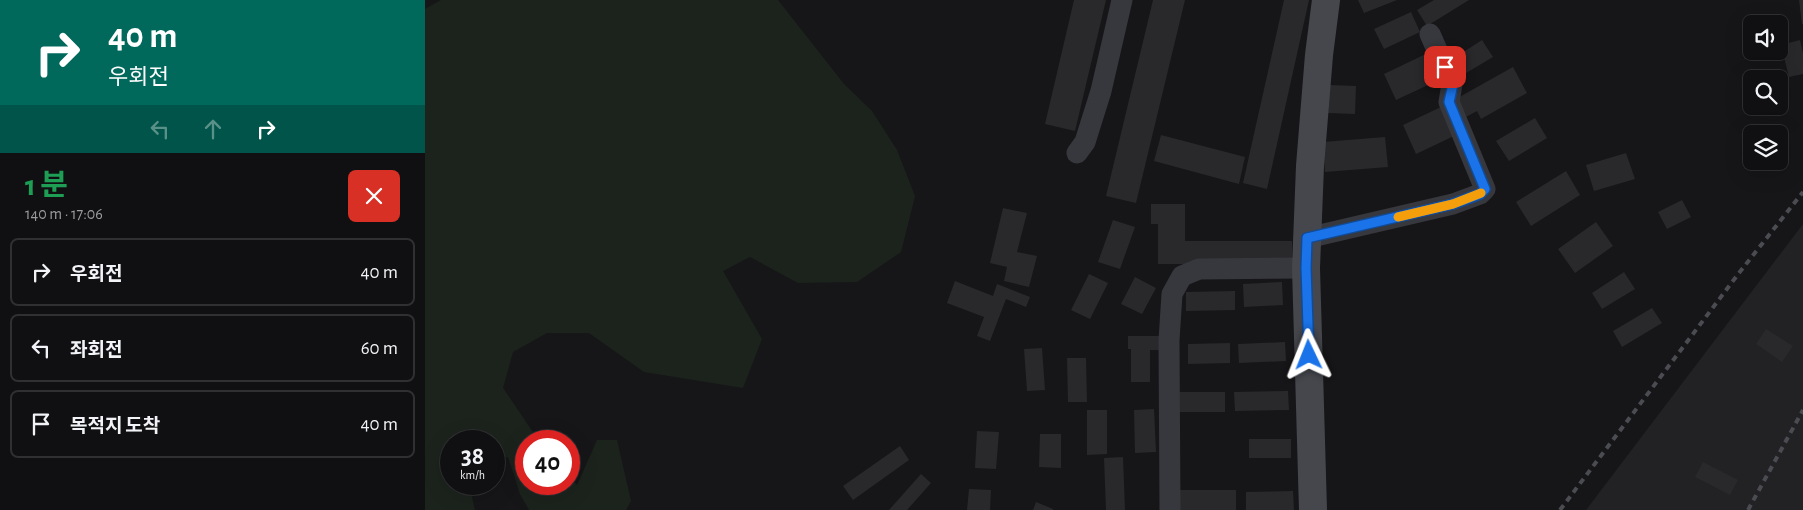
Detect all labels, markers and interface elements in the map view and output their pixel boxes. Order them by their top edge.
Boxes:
map controls [1743,15,1788,170]
button: sound [1743,15,1788,60]
text: 40 m [108,19,177,54]
icon: right [25,20,90,85]
pin [1424,46,1466,88]
icon: arrive [1431,53,1459,81]
text: 우회전 [108,66,169,88]
button: search [1743,70,1788,115]
icon: left [146,115,174,143]
icon: ahead [199,115,227,143]
icon: right [252,115,280,143]
button: layers [1743,125,1788,170]
button: close [348,170,400,222]
text: 1 분 [25,171,68,201]
text: 140 m · 17:06 [25,206,103,222]
icon: right [27,258,55,286]
text: 40 m [360,263,398,282]
text: 우회전 [70,265,122,284]
position arrow [1282,328,1334,380]
icon: left [27,334,55,362]
text: 60 m [361,339,398,358]
text: 좌회전 [70,341,122,360]
icon: arrive [27,410,55,438]
text: 40 m [360,415,398,434]
text: 목적지 도착 [70,417,160,436]
speed limit sign: 40 [515,430,580,495]
text: 38 [461,444,484,469]
text: km/h [460,469,485,481]

